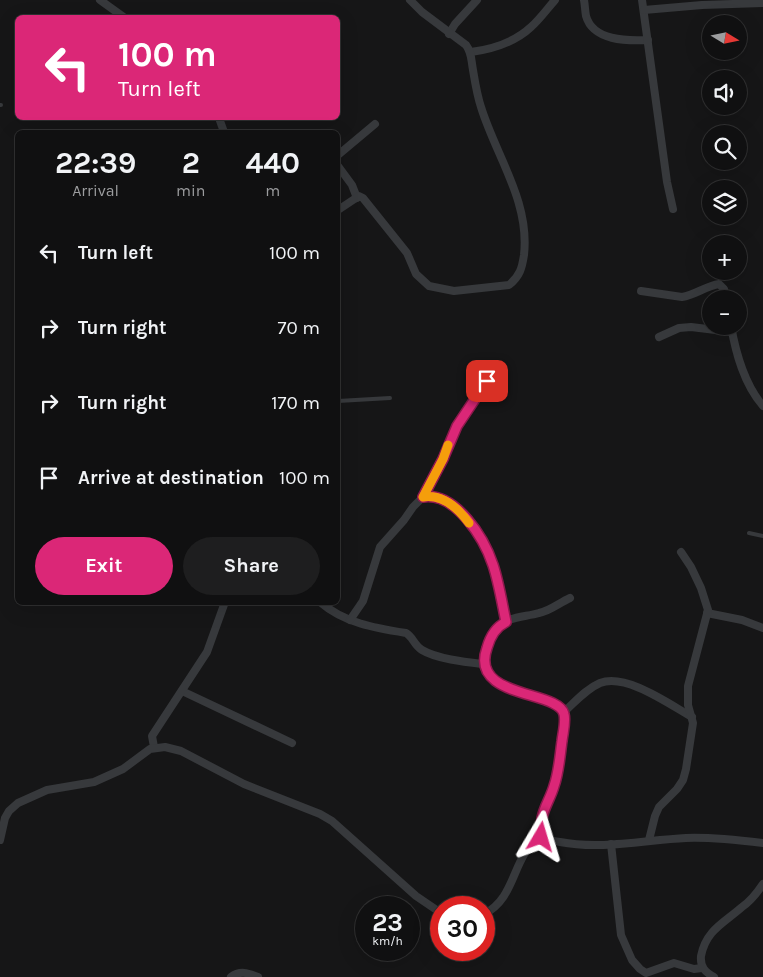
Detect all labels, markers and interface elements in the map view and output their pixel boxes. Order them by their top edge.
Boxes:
north arrow [702,15,748,60]
map controls [702,15,747,335]
text: 100 m [118,34,217,75]
icon: left [35,35,100,100]
button: sound [702,70,747,115]
text: Turn left [118,76,201,102]
button: search [702,125,747,170]
text: 22:39 [55,145,136,181]
text: 2 [182,145,200,181]
text: 440 [245,145,300,181]
button: layers [702,180,747,225]
text: Arrival [72,181,119,200]
text: min [176,181,206,200]
text: m [265,181,280,200]
button: + [702,235,747,280]
icon: left [35,239,63,267]
text: Turn left [78,242,153,264]
text: 100 m [269,242,320,264]
button: − [702,290,747,335]
icon: right [35,314,63,342]
text: Turn right [78,317,167,339]
text: 70 m [278,317,320,339]
pin [466,360,508,402]
icon: arrive [473,367,501,395]
icon: right [35,389,63,417]
text: Turn right [78,392,167,414]
text: 170 m [271,392,320,414]
icon: arrive [35,464,63,492]
text: Arrive at destination [78,467,264,489]
text: 100 m [279,467,330,489]
button: Exit [35,537,173,595]
button: Share [183,537,320,595]
position arrow [514,810,566,862]
speed limit sign: 30 [430,896,495,961]
text: 23 [372,908,403,937]
text: km/h [372,934,403,948]

